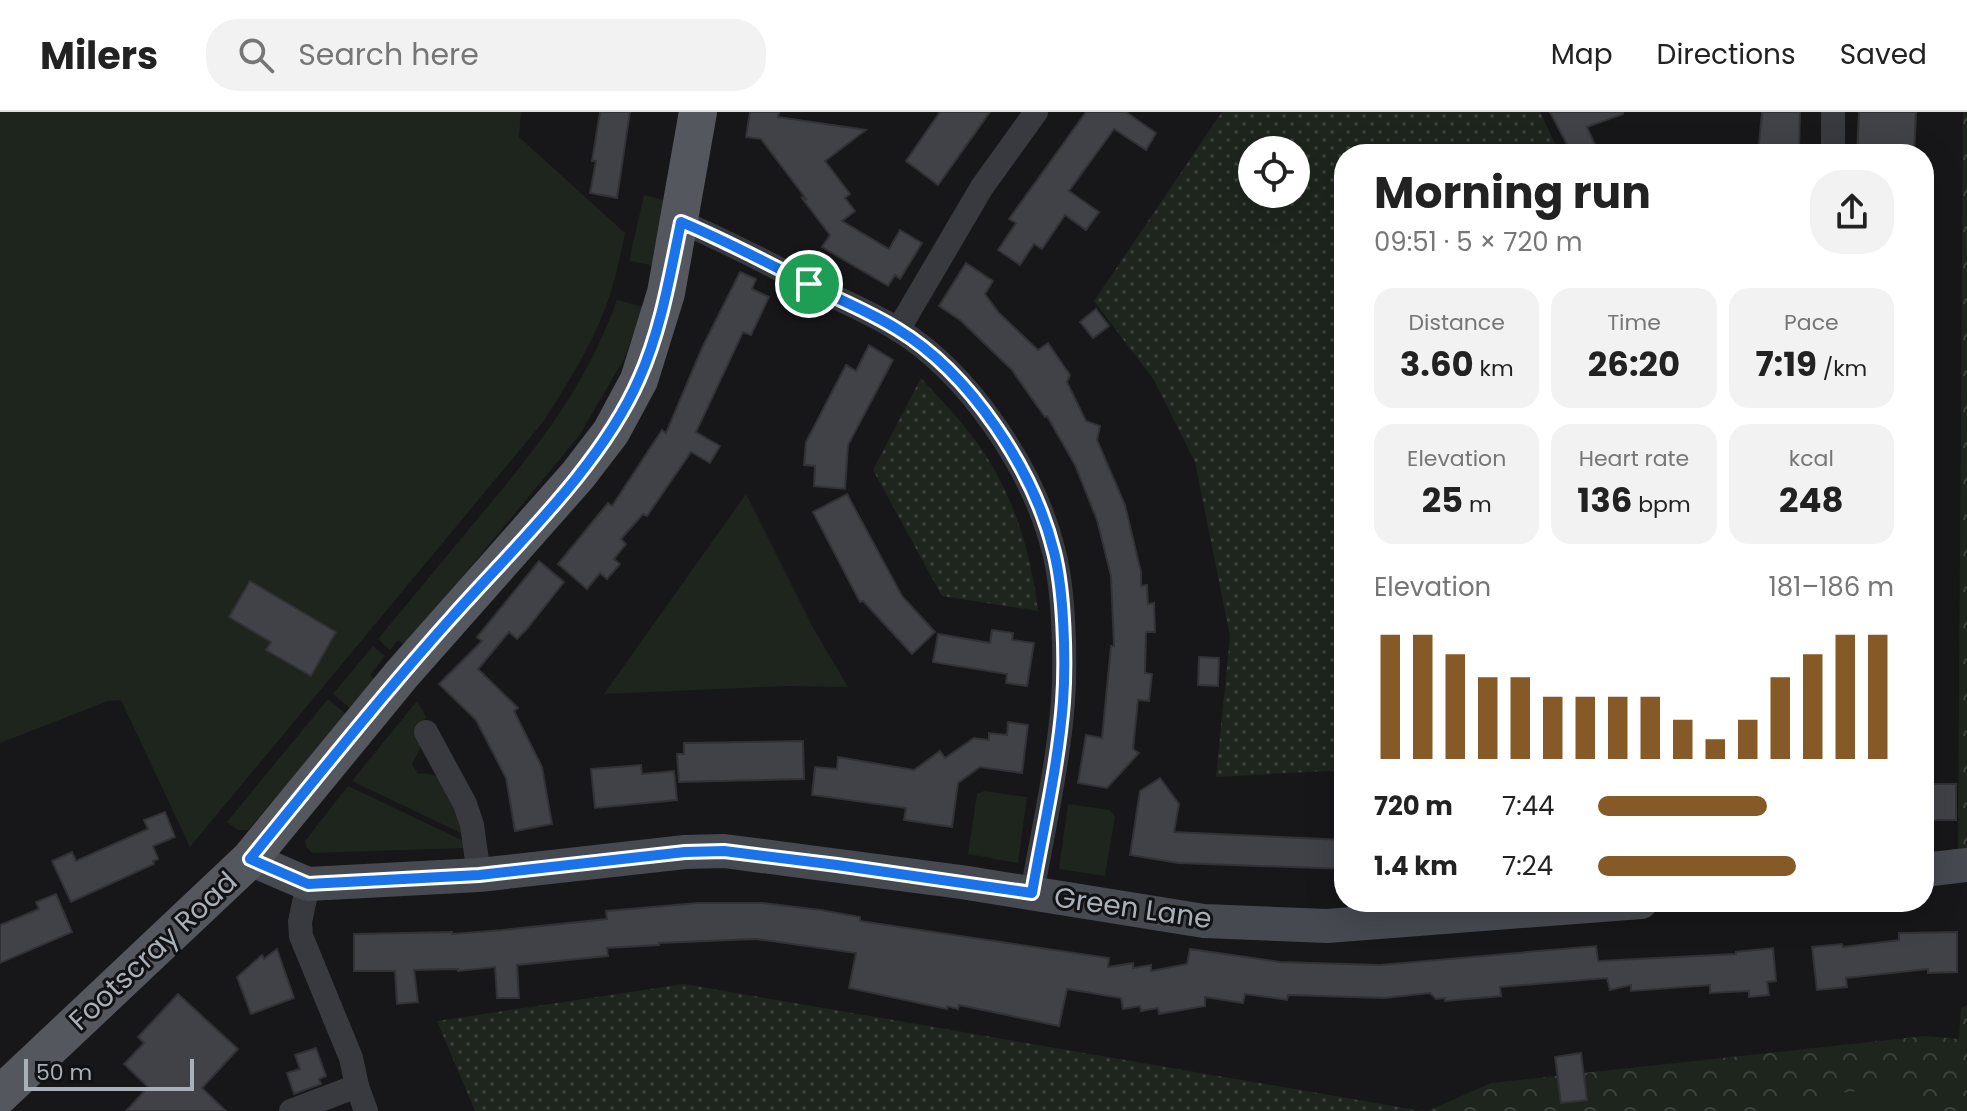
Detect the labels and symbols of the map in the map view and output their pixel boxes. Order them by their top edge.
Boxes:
pin [775,250,843,318]
street label: Footscray Road [60,863,246,1039]
street label: Green Lane [1052,878,1214,938]
scale bar [24,1055,194,1091]

